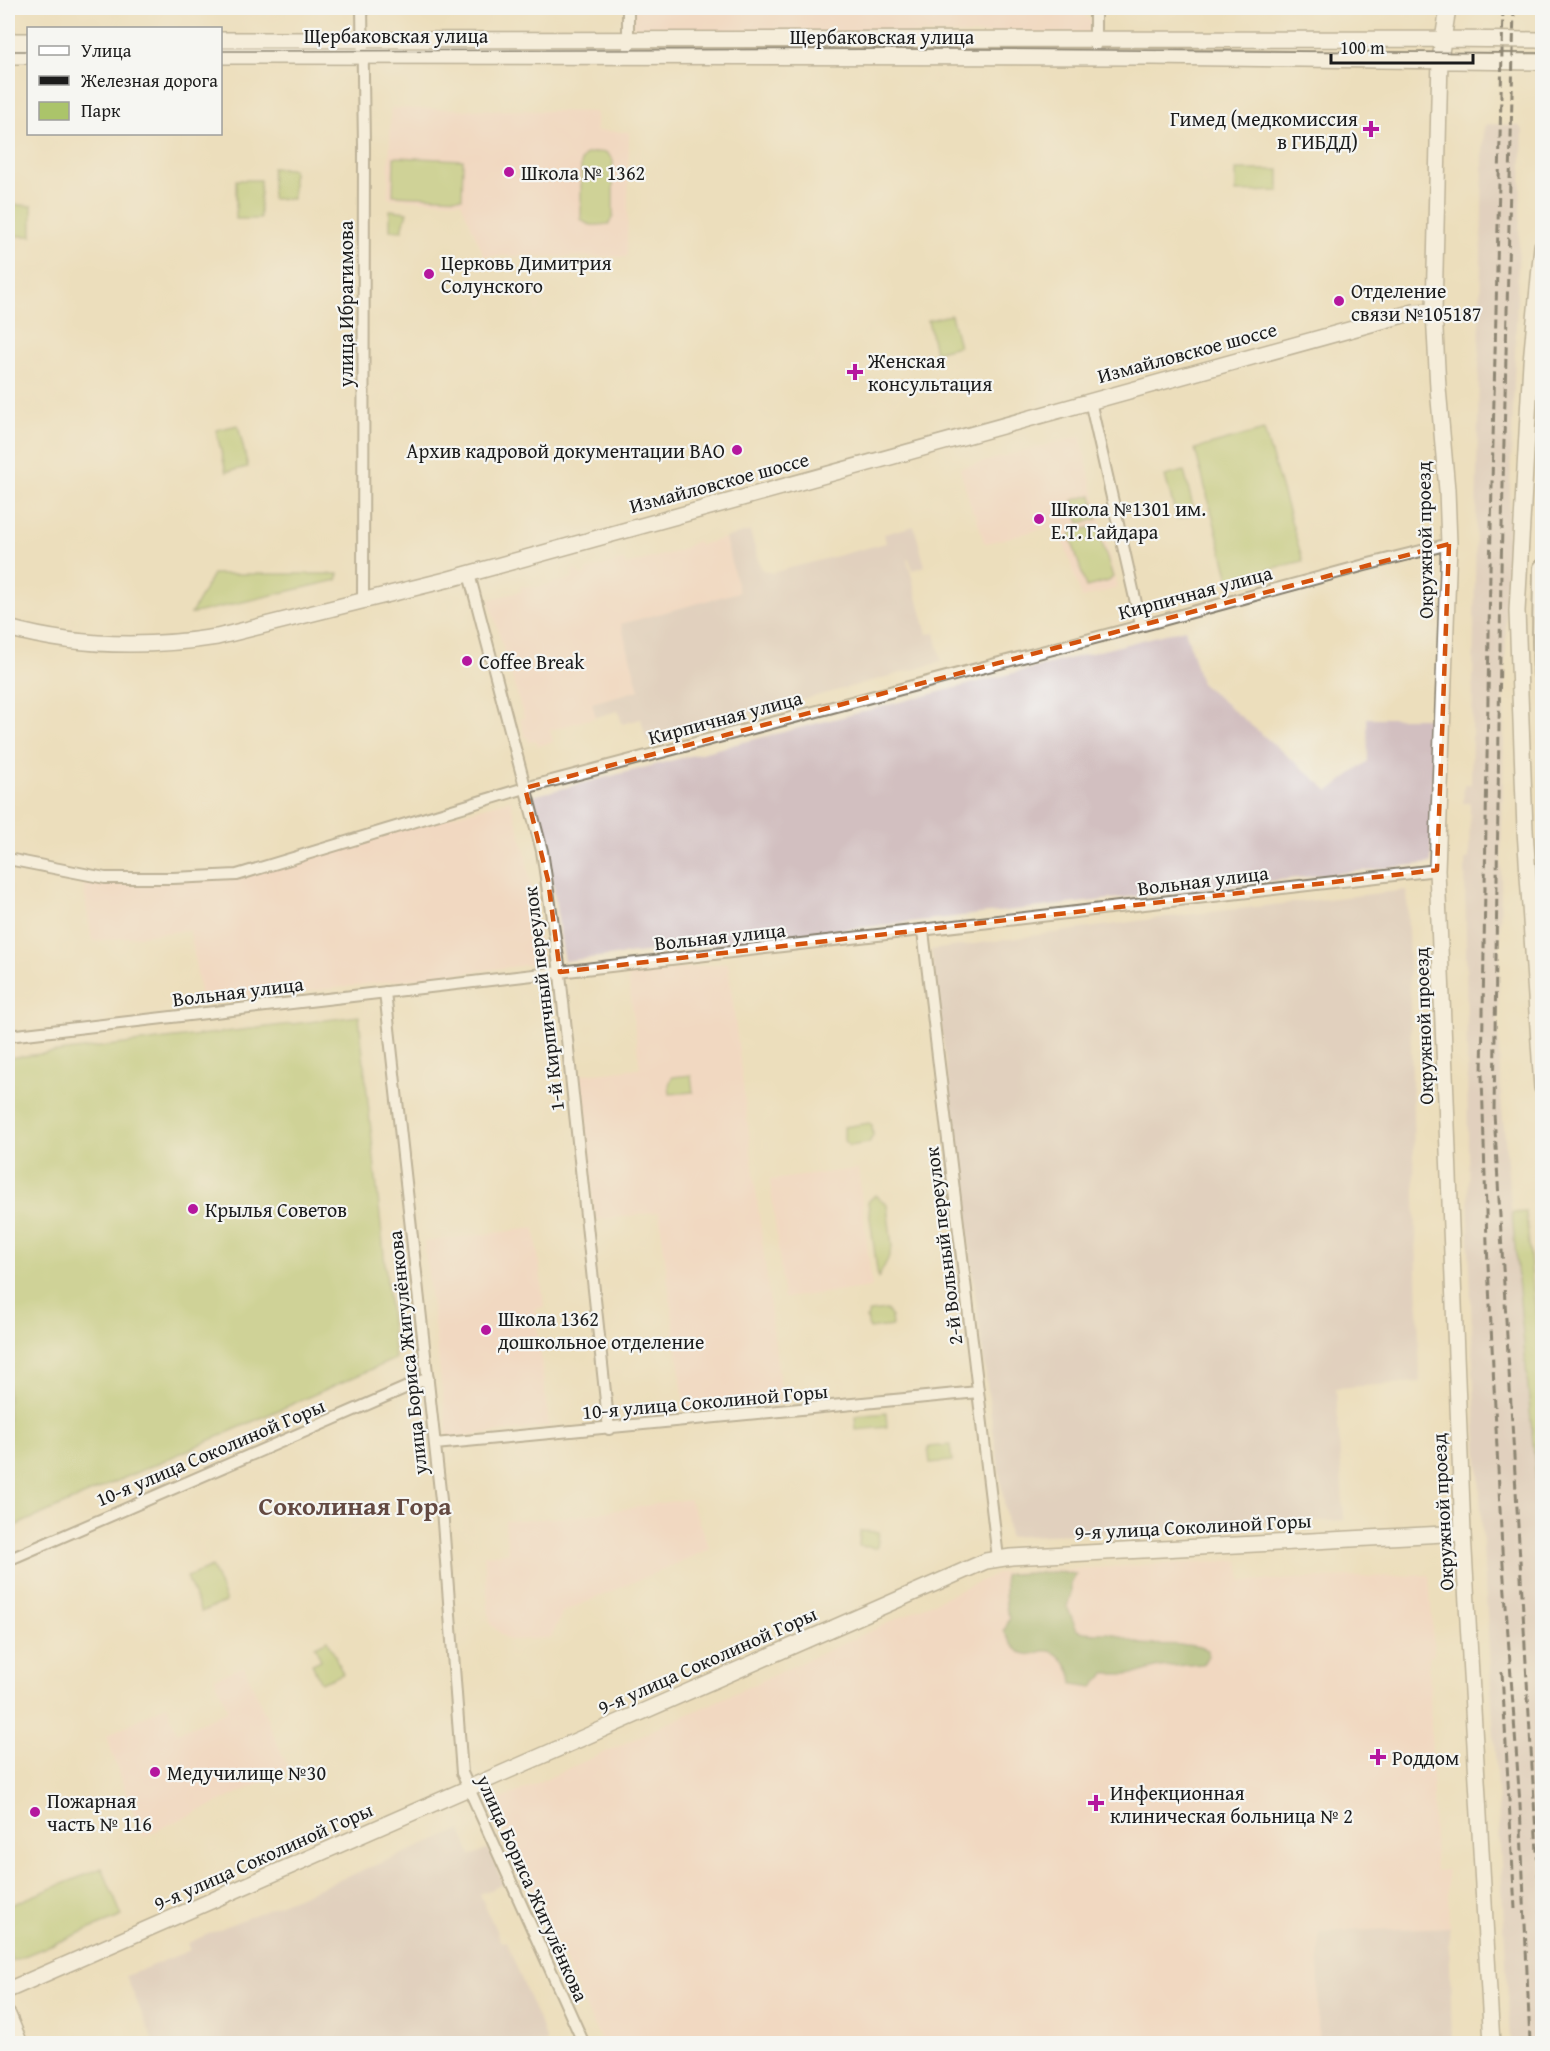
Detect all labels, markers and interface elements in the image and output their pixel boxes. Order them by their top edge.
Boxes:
street label: Щербаковская улица [304,21,489,50]
street label: Щербаковская улица [790,22,975,51]
legend [27,27,222,135]
scale bar [1331,27,1474,65]
text: 100 m [1340,34,1385,61]
text: Улица [81,37,132,64]
text: Железная дорога [80,67,218,94]
text: Парк [81,97,121,124]
place label: Гимед (медкомиссия в ГИБДД) [1170,104,1358,156]
marker: Гимед (медкомиссия в ГИБДД) [1362,120,1380,138]
place label: Школа № 1362 [521,158,645,187]
marker: Школа № 1362 [502,165,516,179]
street label: улица Ибрагимова [331,220,360,388]
place label: Церковь Димитрия Солунского [441,248,612,300]
marker: Церковь Димитрия Солунского [422,267,436,281]
place label: Отделение связи №105187 [1351,276,1481,328]
marker: Отделение связи №105187 [1332,294,1346,308]
street label: Измайловское шоссе [1094,314,1280,390]
place label: Женская консультация [867,346,992,398]
marker: Женская консультация [846,363,864,381]
place label: Архив кадровой документации ВАО [406,436,725,465]
marker: Архив кадровой документации ВАО [730,443,744,457]
street label: Измайловское шоссе [626,444,812,520]
street label: Окружной проезд [1408,461,1440,619]
place label: Школа №1301 им. Е.Т. Гайдара [1051,494,1206,546]
marker: Школа №1301 им. Е.Т. Гайдара [1032,512,1046,526]
street label: Кирпичная улица [1115,557,1276,627]
place label: Coffee Break [479,647,585,676]
marker: Coffee Break [460,654,474,668]
street label: Кирпичная улица [645,682,806,752]
street label: Вольная улица [1136,858,1271,902]
street label: 1-й Кирпичный переулок [515,884,571,1113]
street label: Вольная улица [653,915,787,957]
street label: Окружной проезд [1406,947,1440,1105]
street label: Вольная улица [171,969,306,1013]
street label: 2-й Вольный переулок [916,1145,970,1347]
place label: Крылья Советов [205,1195,347,1224]
marker: Крылья Советов [186,1202,200,1216]
street label: улица Бориса Жигулёнкова [380,1229,434,1478]
place label: Школа 1362 дошкольное отделение [498,1304,704,1356]
marker: Школа 1362 дошкольное отделение [479,1323,493,1337]
street label: 10-я улица Соколиной Горы [581,1376,829,1426]
street label: 10-я улица Соколиной Горы [91,1390,329,1514]
street label: Окружной проезд [1423,1432,1461,1591]
district label: Соколиная Гора [258,1486,452,1525]
street label: 9-я улица Соколиной Горы [1074,1505,1312,1547]
street label: 9-я улица Соколиной Горы [593,1599,821,1721]
place label: Роддом [1392,1743,1459,1772]
marker: Роддом [1369,1748,1387,1766]
place label: Медучилище №30 [167,1758,326,1787]
marker: Медучилище №30 [148,1765,162,1779]
street label: улица Бориса Жигулёнкова [469,1769,596,2007]
place label: Инфекционная клиническая больница № 2 [1110,1778,1353,1830]
place label: Пожарная часть № 116 [47,1786,152,1838]
marker: Инфекционная клиническая больница № 2 [1087,1794,1105,1812]
street label: 9-я улица Соколиной Горы [149,1795,377,1917]
marker: Пожарная часть № 116 [28,1805,42,1819]

